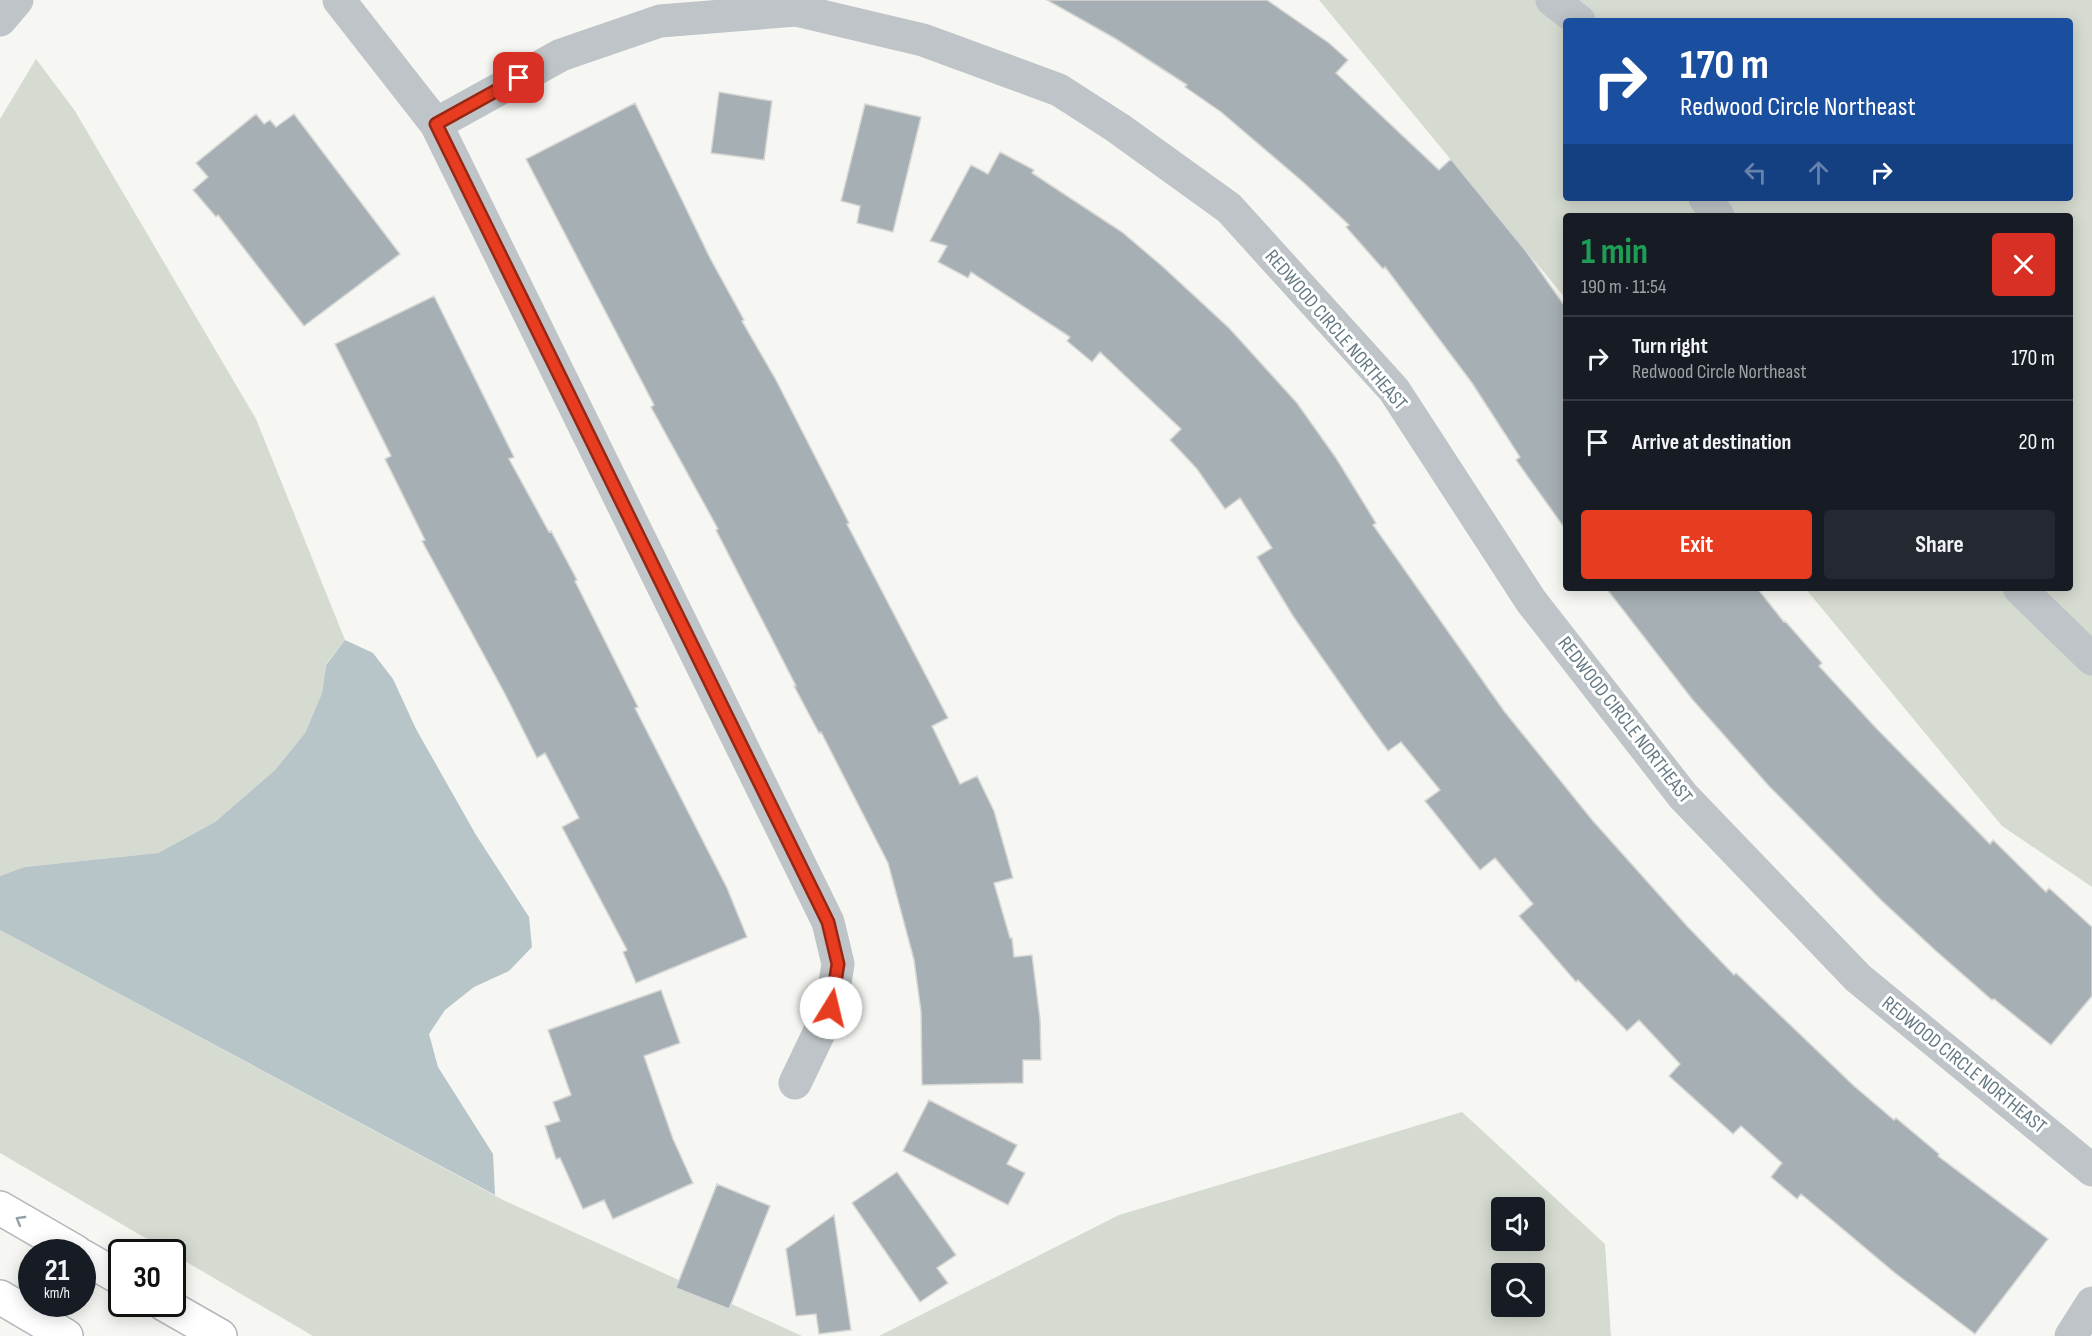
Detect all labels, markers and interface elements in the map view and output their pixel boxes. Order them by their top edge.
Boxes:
text: 170 m [1680,40,1769,91]
icon: right [1581,42,1659,120]
pin [493,52,544,103]
icon: arrive [502,61,535,94]
text: Redwood Circle Northeast [1680,91,1916,123]
icon: left [1739,156,1772,189]
icon: ahead [1802,156,1835,189]
icon: right [1865,156,1898,189]
text: 1 min [1581,231,1648,274]
button: close [1992,233,2055,296]
street label: REDWOOD CIRCLE NORTHEAST [1260,245,1412,415]
text: 190 m · 11:54 [1581,275,1666,299]
text: Turn right [1632,333,1708,360]
icon: right [1581,342,1614,375]
text: 170 m [2011,345,2055,372]
text: Redwood Circle Northeast [1632,360,1807,384]
icon: arrive [1581,426,1614,459]
text: Arrive at destination [1632,429,1791,456]
text: 20 m [2019,429,2055,456]
button: Exit [1581,510,1812,579]
button: Share [1824,510,2055,579]
street label: REDWOOD CIRCLE NORTHEAST [1553,632,1697,808]
position arrow [799,976,863,1040]
street label: REDWOOD CIRCLE NORTHEAST [1877,991,2051,1139]
map controls [1491,1197,1545,1317]
button: sound [1491,1197,1545,1251]
one-way arrow [16,1216,26,1227]
speed limit sign: 30 [108,1239,186,1317]
text: 21 [45,1253,69,1289]
button: search [1491,1263,1545,1317]
text: km/h [44,1284,70,1303]

